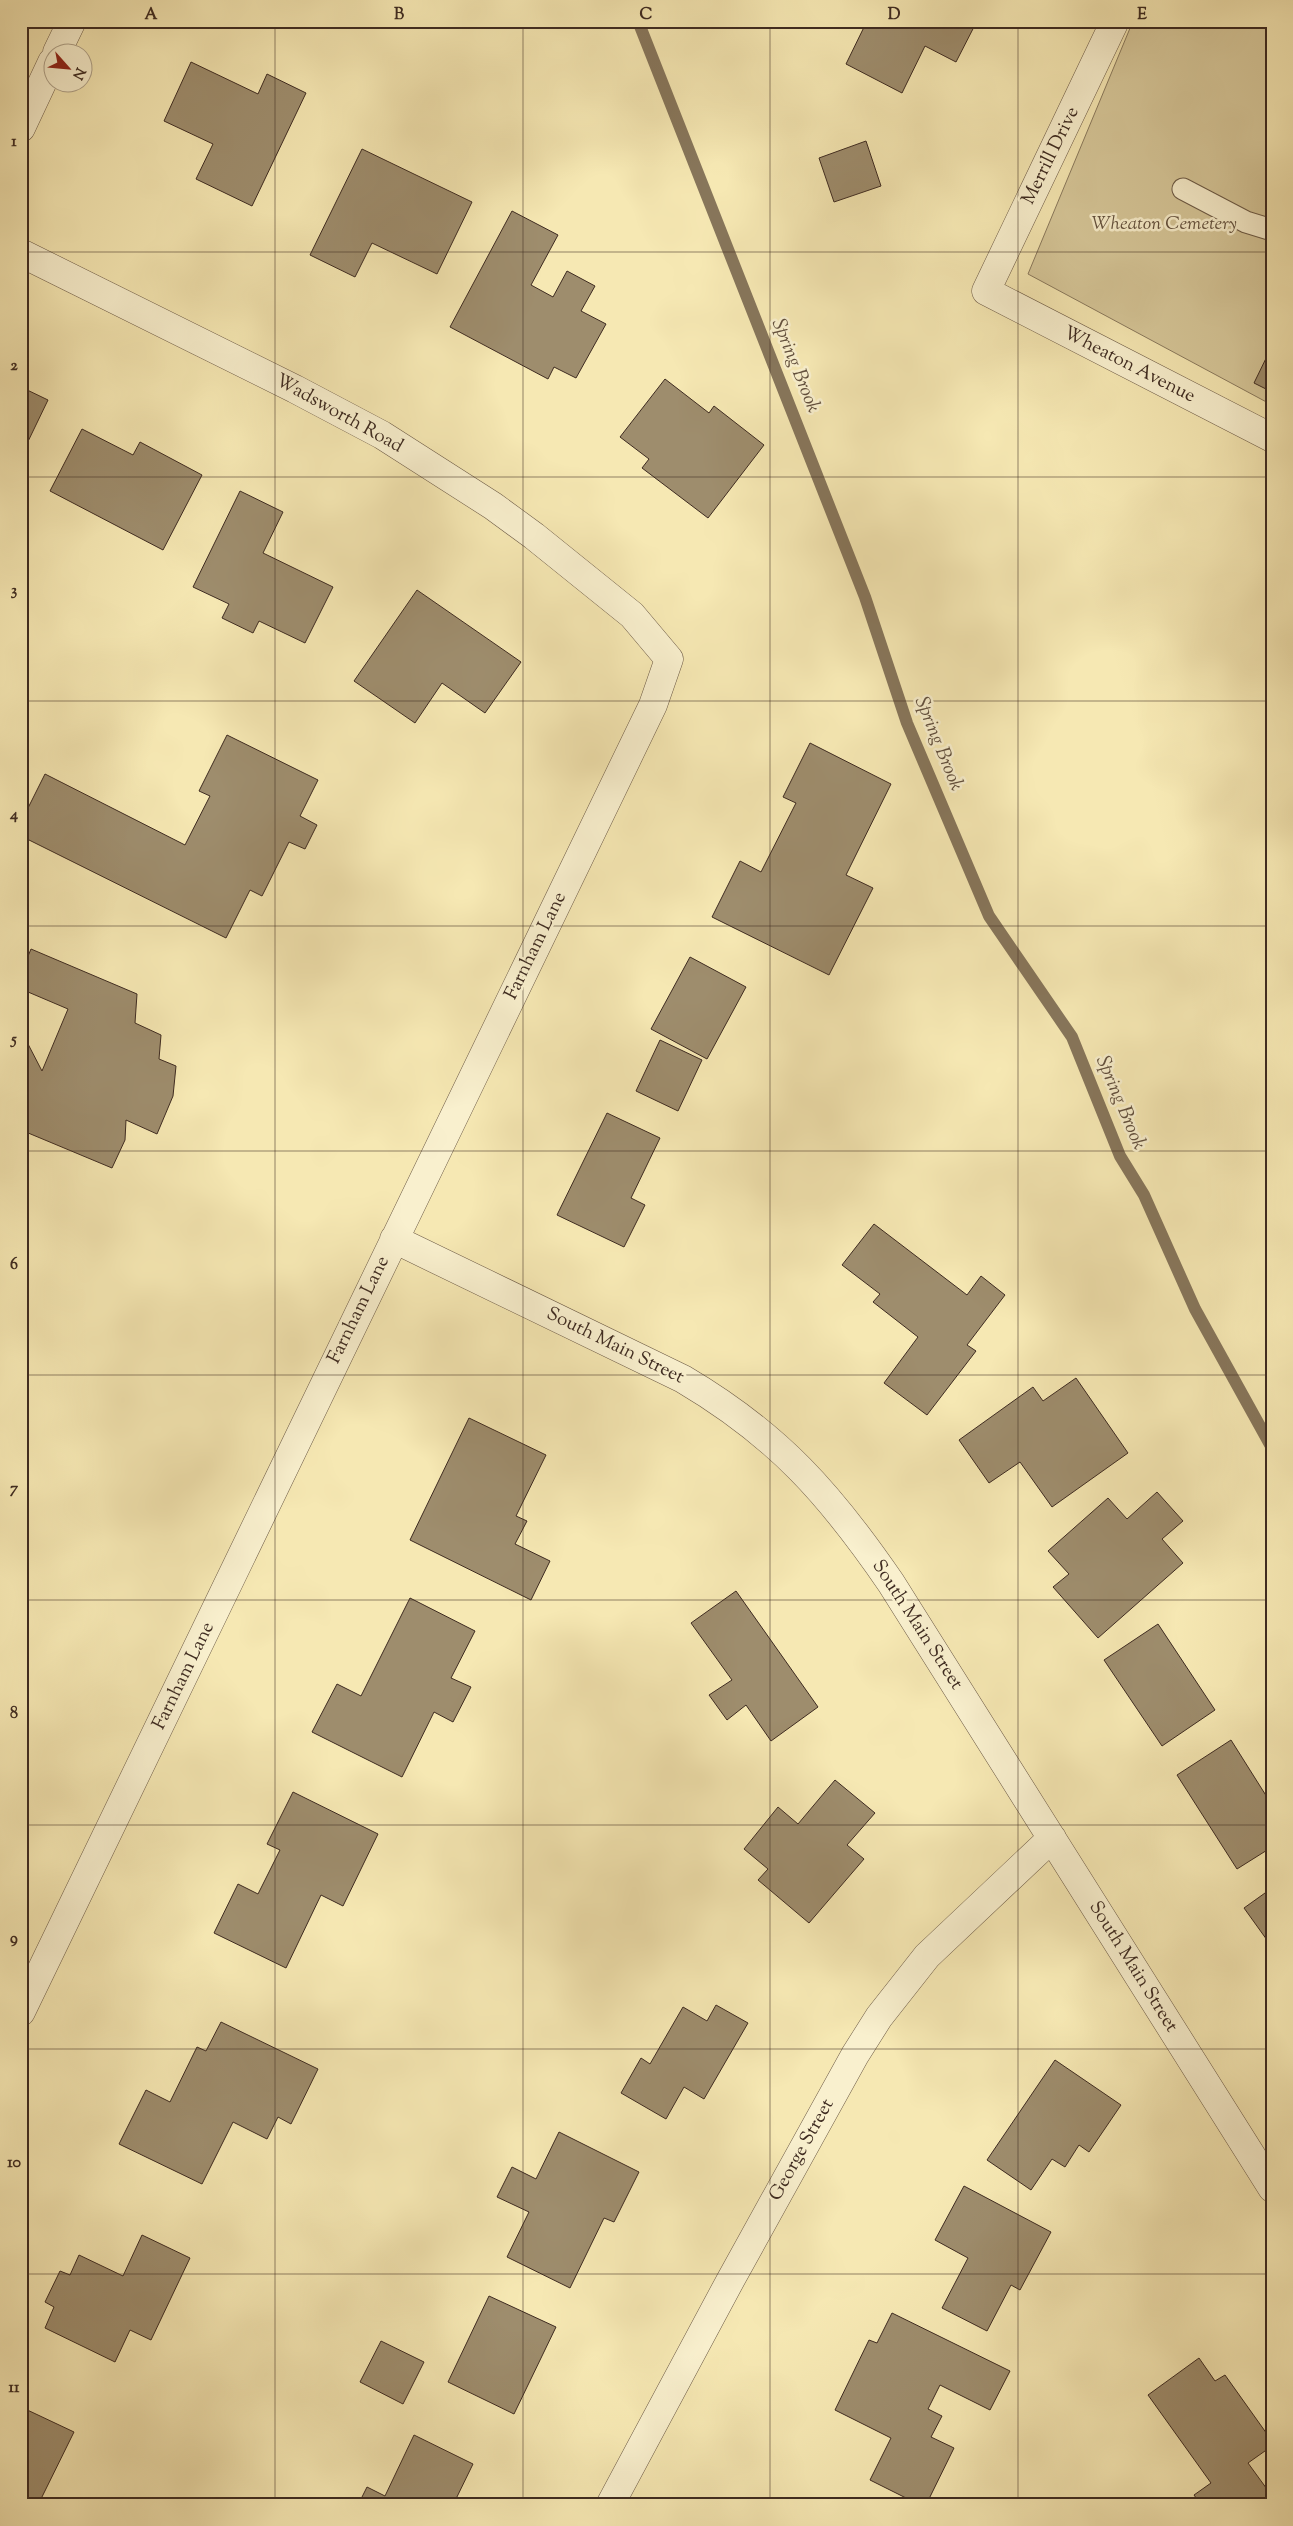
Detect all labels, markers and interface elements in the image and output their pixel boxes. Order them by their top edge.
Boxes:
text: A [145,4,158,27]
text: B [394,4,404,27]
text: C [640,4,653,27]
text: D [888,4,901,27]
text: E [1137,4,1147,27]
north arrow [42,42,92,92]
text: N [66,63,89,83]
street label: Merrill Drive [1016,102,1086,210]
text: 1 [11,131,17,154]
park label: Wheaton Cemetery [1091,211,1237,238]
water label: Spring Brook [763,315,827,417]
street label: Wheaton Avenue [1058,320,1200,410]
text: 2 [10,355,18,378]
street label: Wadsworth Road [270,368,408,460]
text: 3 [11,580,18,603]
water label: Spring Brook [906,693,970,795]
text: 4 [9,804,18,827]
street label: Farnham Lane [498,887,574,1004]
text: 5 [9,1029,17,1052]
water label: Spring Brook [1087,1052,1153,1154]
street label: Farnham Lane [321,1251,397,1368]
text: 6 [10,1254,18,1277]
street label: South Main Street [542,1301,689,1391]
text: 7 [10,1478,19,1501]
street label: South Main Street [865,1555,970,1696]
street label: Farnham Lane [146,1617,222,1734]
text: 8 [10,1703,18,1726]
street label: South Main Street [1082,1896,1185,2038]
text: 9 [10,1928,18,1951]
street label: George Street [763,2094,841,2206]
text: 10 [7,2152,21,2175]
text: 11 [9,2377,20,2400]

